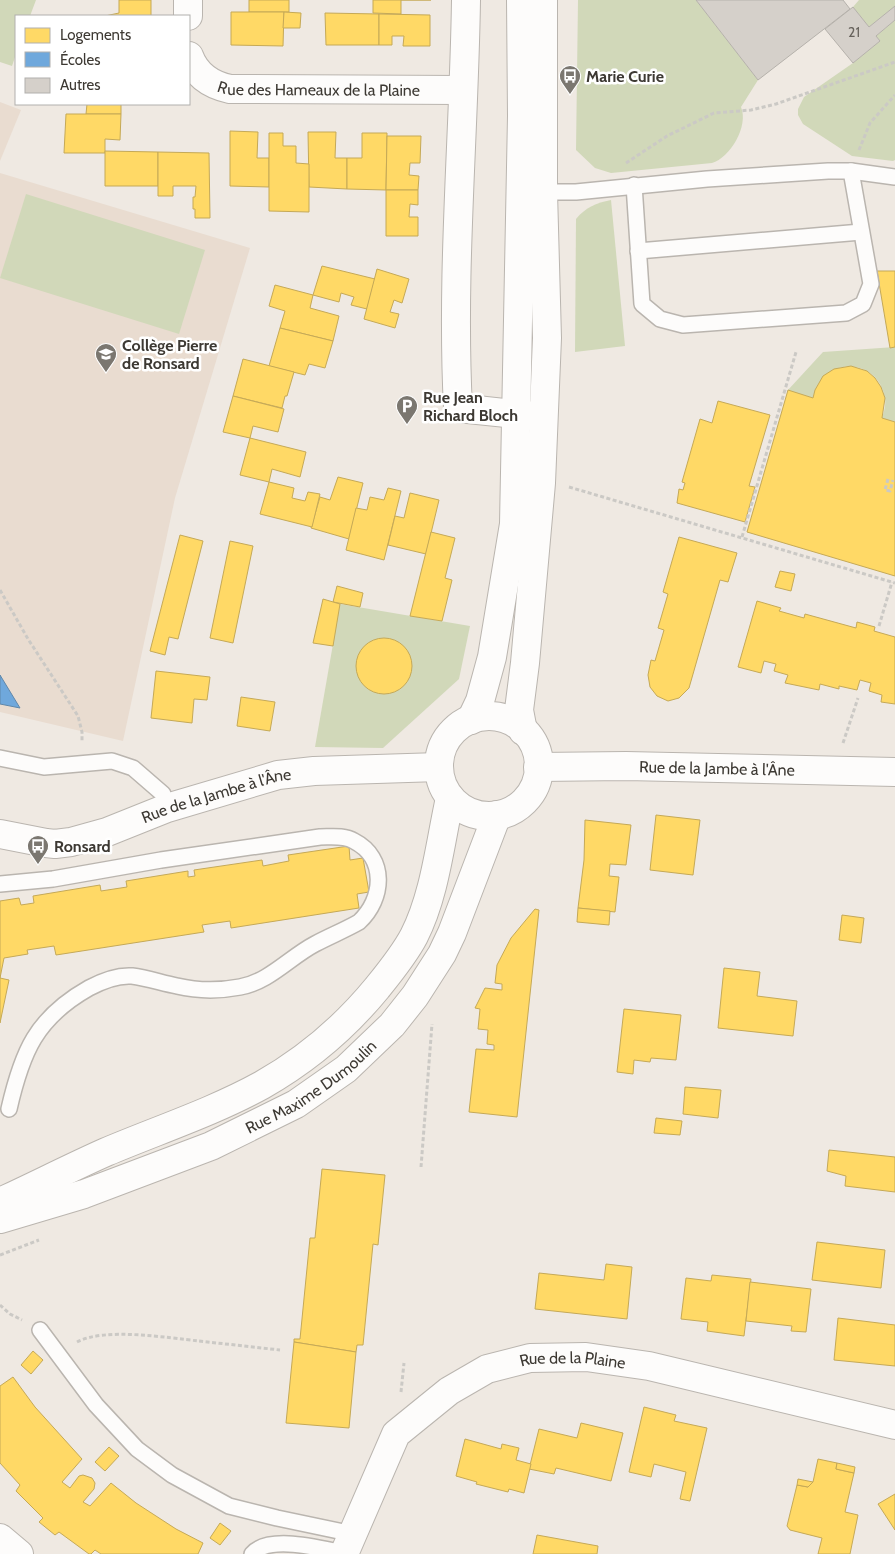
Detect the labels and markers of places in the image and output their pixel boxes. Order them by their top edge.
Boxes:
bus stop icon: Marie Curie [558,64,582,95]
place label: Marie Curie [586,67,664,86]
place label: Collège Pierre de Ronsard [122,336,217,373]
school or university icon: Collège Pierre de Ronsard [94,342,118,373]
place label: Rue Jean Richard Bloch [423,388,518,425]
parking icon: Rue Jean Richard Bloch [395,394,419,425]
bus stop icon: Ronsard [26,834,50,865]
place label: Ronsard [54,837,111,856]

